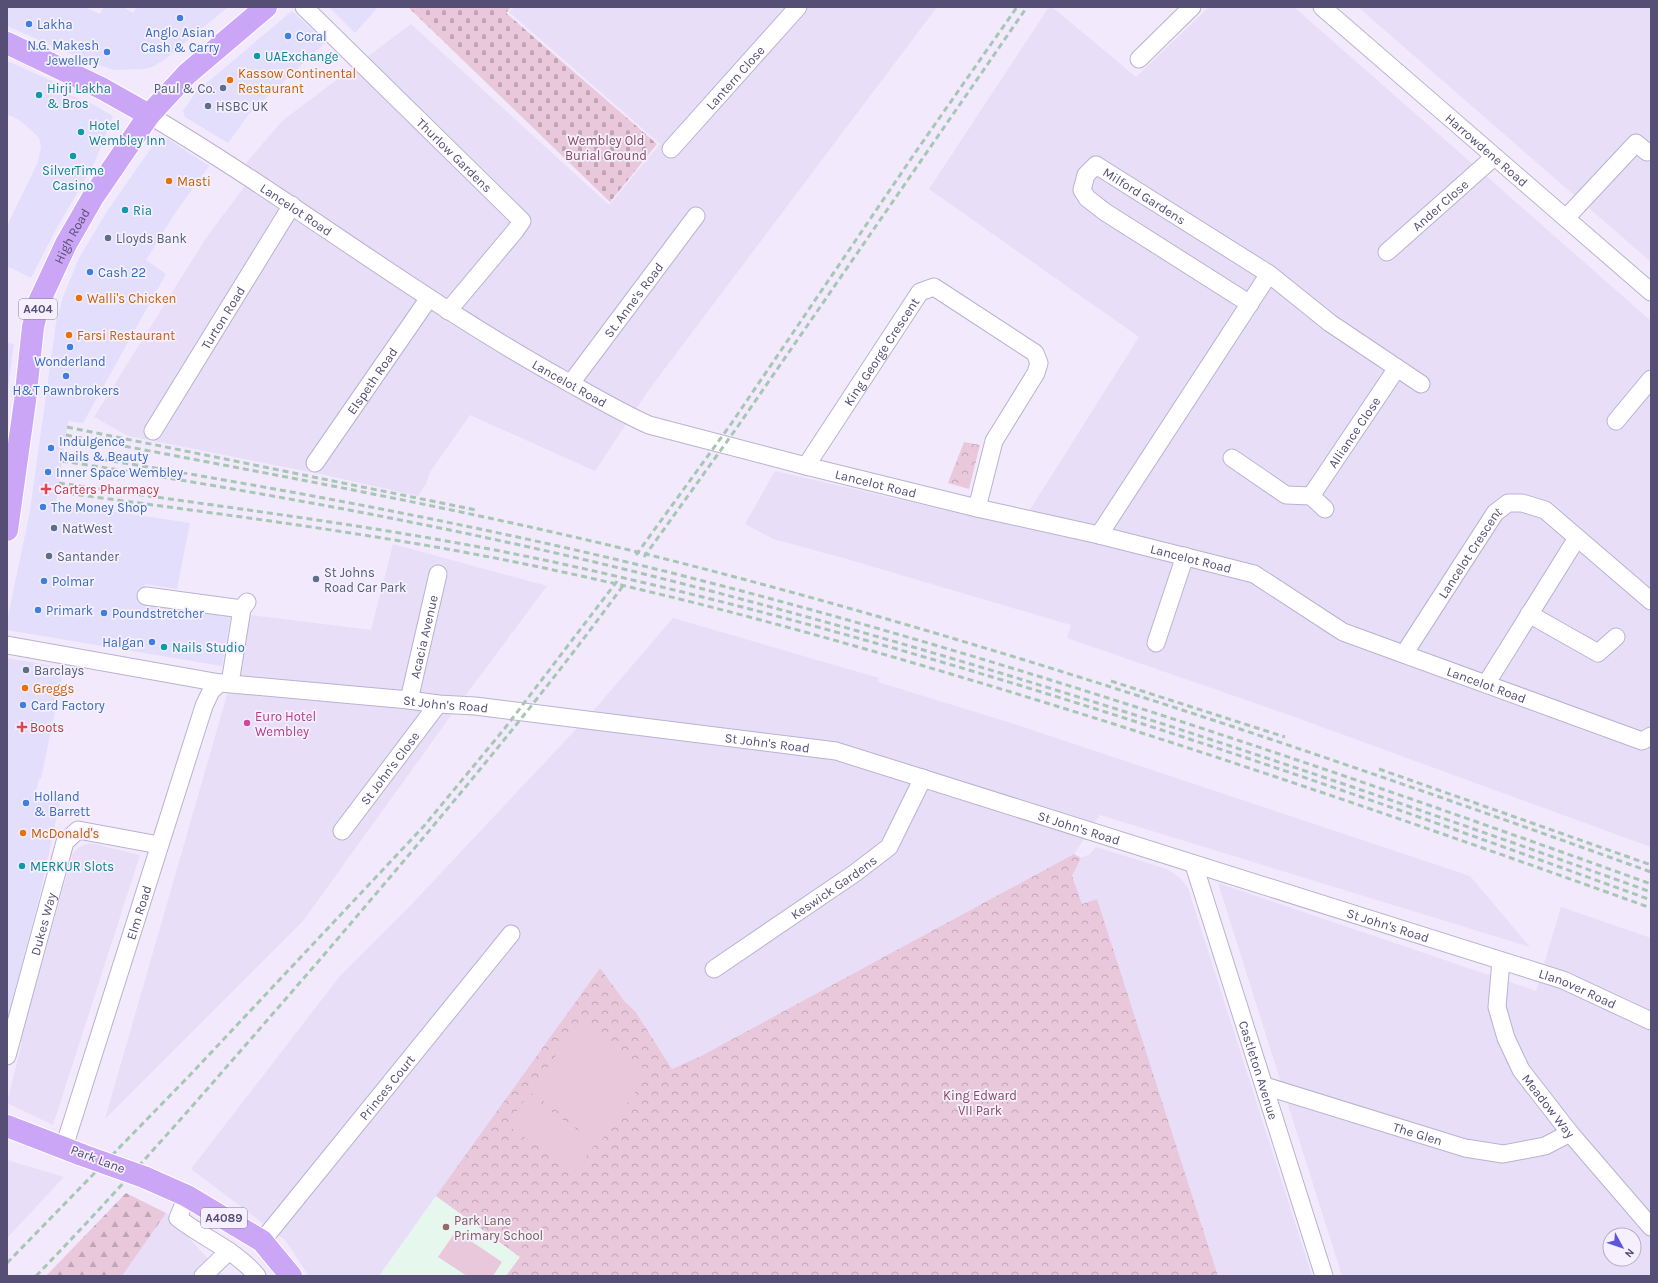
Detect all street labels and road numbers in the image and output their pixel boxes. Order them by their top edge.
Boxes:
street label: Lantern Close [703,42,768,112]
street label: Harrowdene Road [1443,110,1531,189]
street label: Thurlow Gardens [414,115,495,195]
street label: Milford Gardens [1100,164,1189,227]
street label: Ander Close [1409,176,1471,234]
street label: Lancelot Road [258,180,335,239]
street label: High Road [50,206,92,266]
street label: St. Anne's Road [600,259,666,340]
street label: Turton Road [198,283,248,352]
street label: King George Crescent [840,294,922,408]
road number: A404 [19,299,57,319]
street label: Elspeth Road [344,344,400,417]
street label: Lancelot Road [530,356,610,410]
street label: Alliance Close [1325,393,1383,470]
street label: Lancelot Road [834,466,918,500]
street label: Lancelot Crescent [1435,503,1504,601]
street label: Lancelot Road [1149,541,1233,576]
street label: Acacia Avenue [407,593,440,680]
street label: Lancelot Road [1445,663,1528,706]
street label: St John's Road [402,692,489,715]
street label: St John's Close [357,728,422,808]
street label: St John's Road [724,730,811,755]
street label: St John's Road [1036,808,1122,848]
street label: Keswick Gardens [788,852,880,922]
street label: Elm Road [123,883,154,942]
street label: Dukes Way [27,891,59,957]
street label: St John's Road [1345,905,1431,945]
street label: Llanover Road [1537,965,1619,1011]
street label: Castleton Avenue [1236,1019,1282,1122]
street label: Princes Court [356,1052,418,1123]
street label: Meadow Way [1519,1071,1578,1141]
street label: The Glen [1391,1119,1444,1148]
street label: Park Lane [69,1142,128,1176]
road number: A4089 [201,1208,247,1228]

